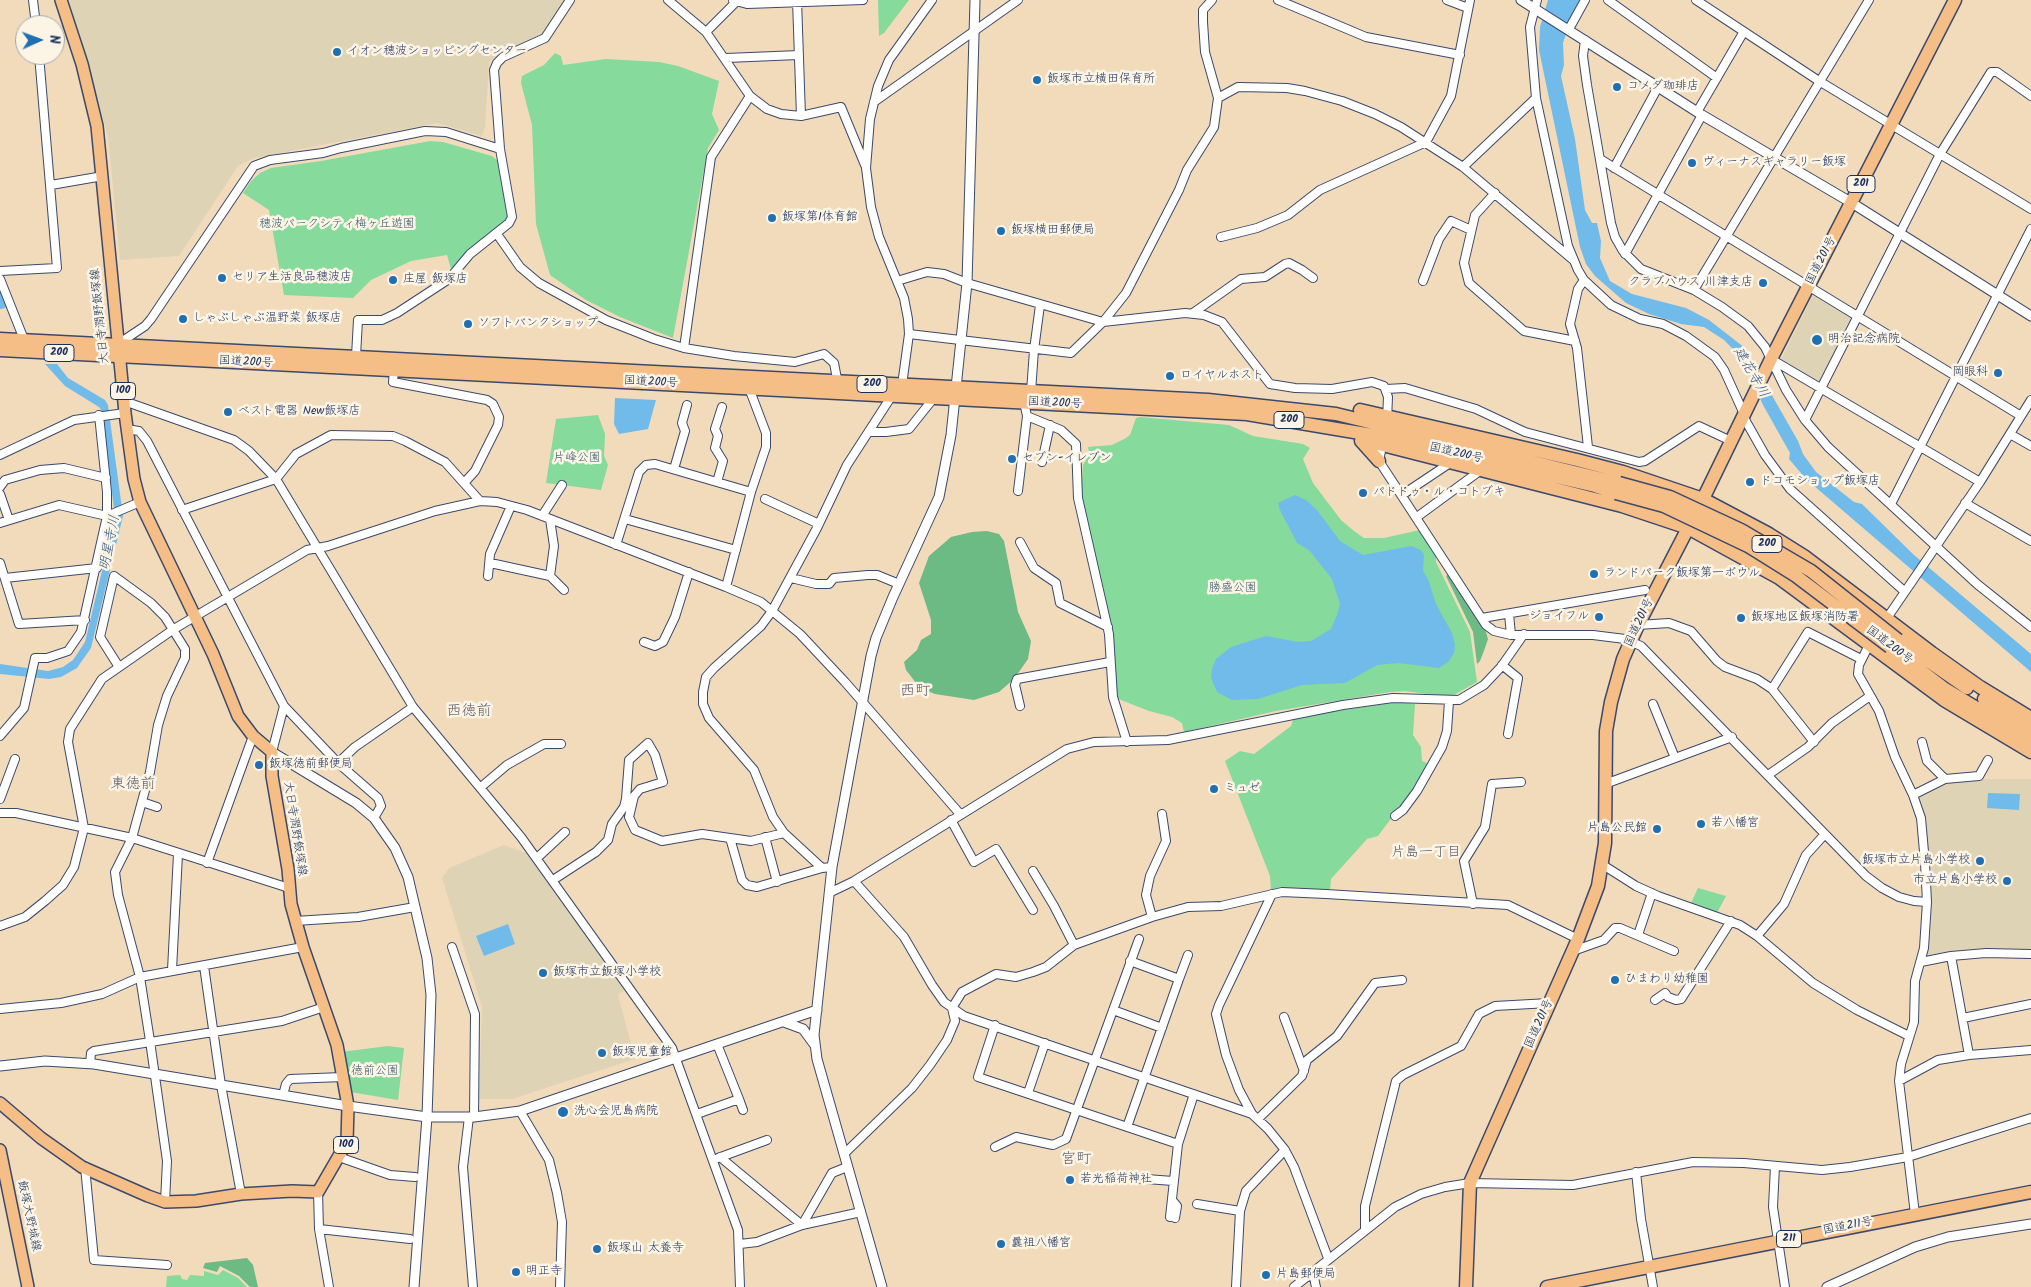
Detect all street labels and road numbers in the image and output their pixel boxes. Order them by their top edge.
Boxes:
road number: 201 [1847,175,1875,192]
street label: 国道201号 [1804,234,1840,288]
street label: 大日寺潤野飯塚線 [89,268,113,364]
road number: 200 [44,344,74,362]
street label: 国道200号 [218,354,274,372]
street label: 国道200号 [623,374,679,392]
road number: 200 [857,376,887,392]
road number: 100 [110,382,136,400]
street label: 国道200号 [1027,395,1083,413]
road number: 200 [1274,412,1304,428]
street label: 国道200号 [1428,441,1484,467]
road number: 200 [1752,536,1782,552]
street label: 国道201号 [1622,596,1658,650]
street label: 国道200号 [1863,624,1915,668]
street label: 大日寺潤野飯塚線 [279,780,309,878]
street label: 国道201号 [1523,997,1557,1051]
road number: 100 [334,1136,358,1154]
street label: 飯塚大野城線 [13,1179,43,1253]
street label: 国道211号 [1822,1215,1874,1239]
road number: 211 [1776,1230,1802,1248]

